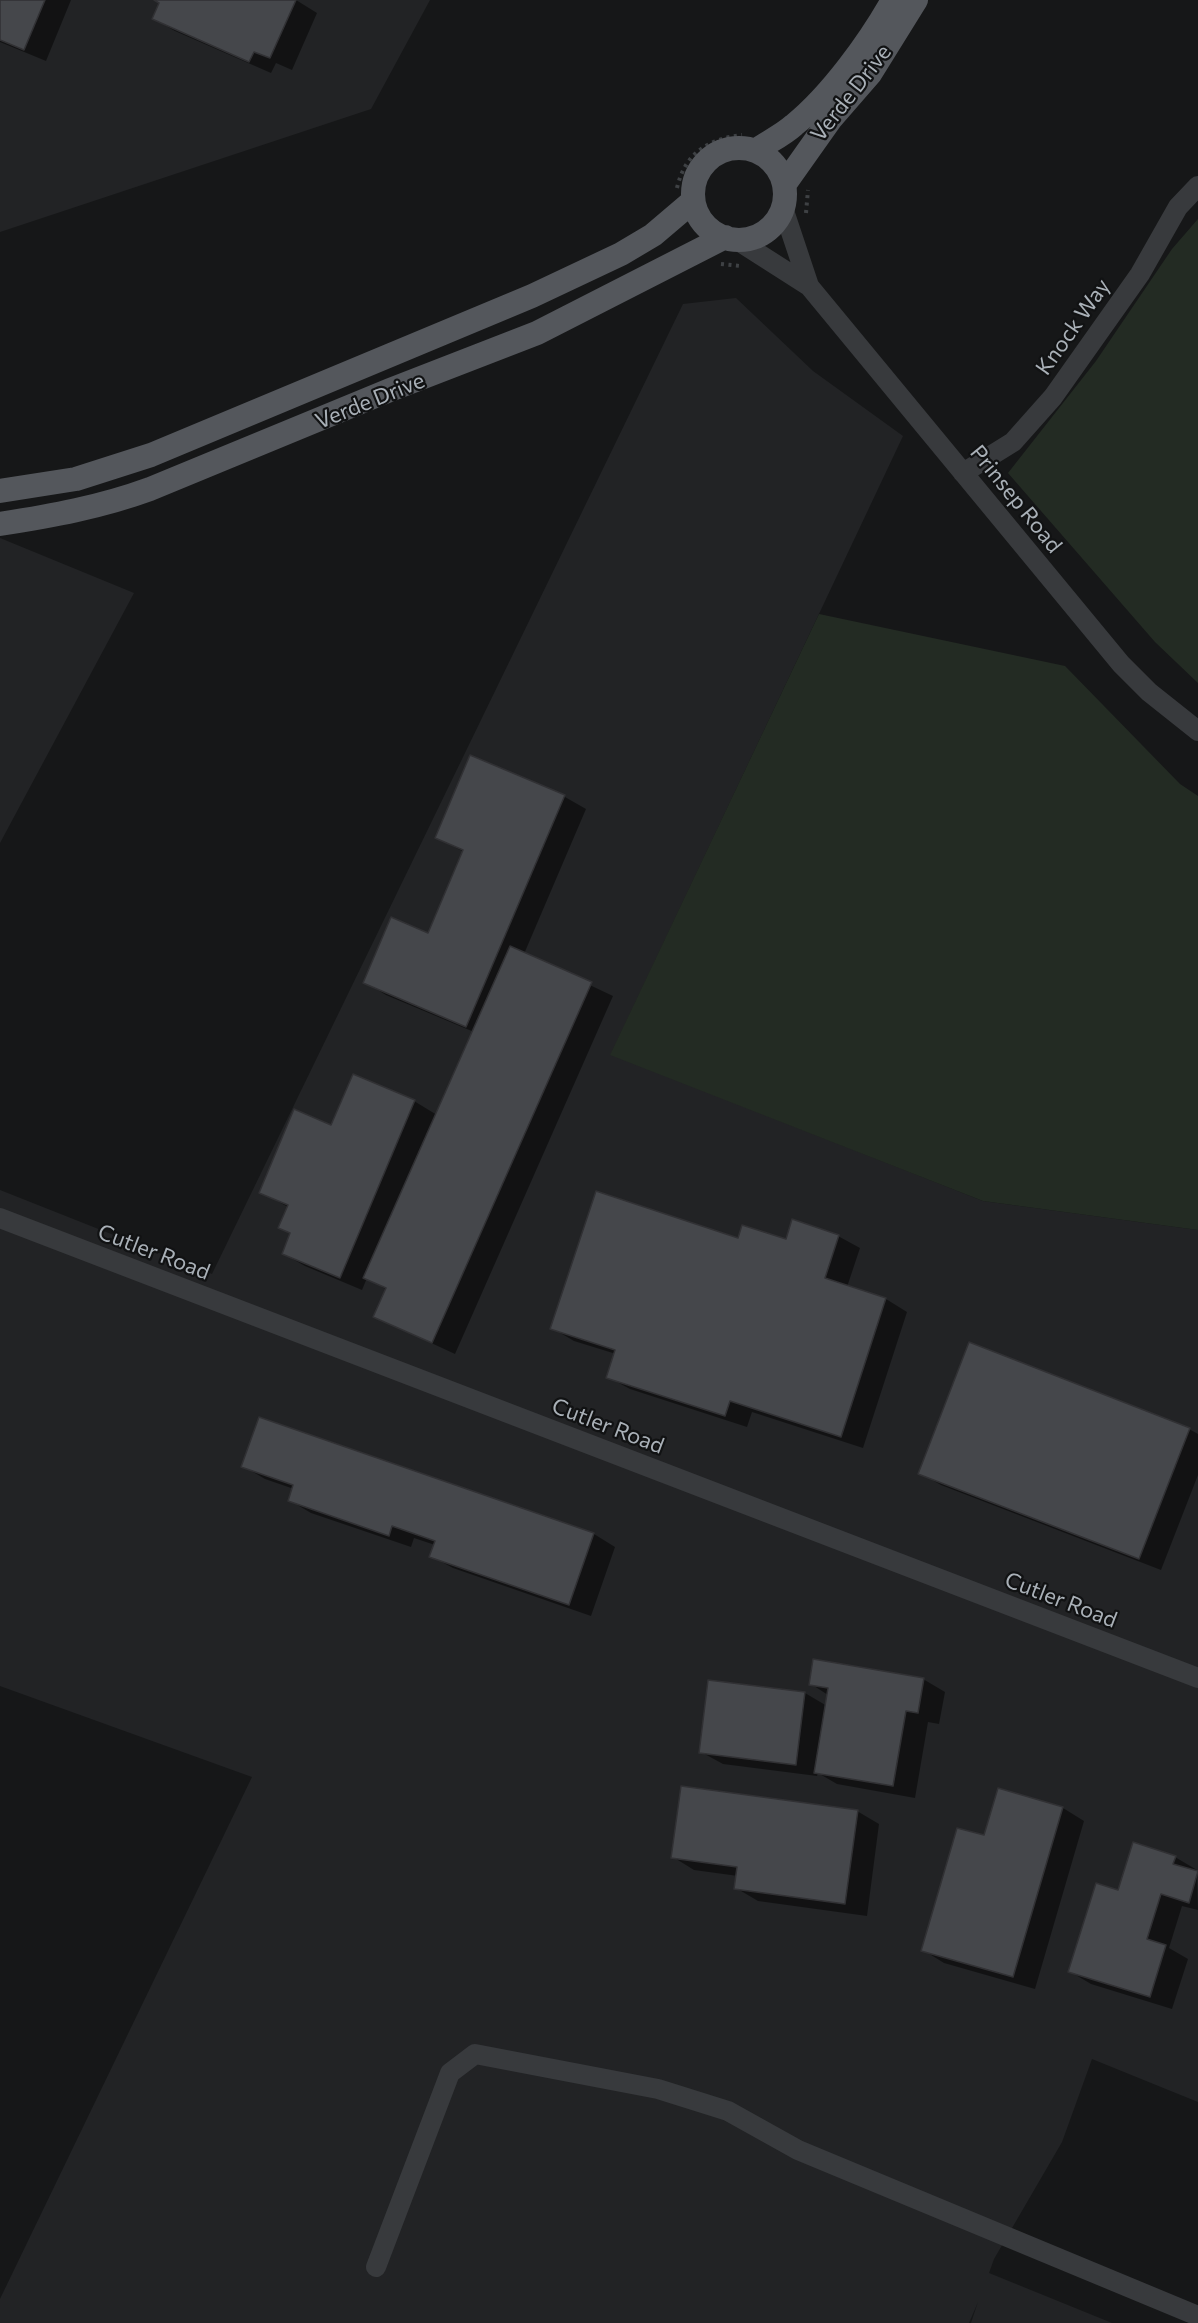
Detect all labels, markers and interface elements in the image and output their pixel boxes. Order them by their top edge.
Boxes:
street label: Verde Drive [805,39,897,147]
street label: Knock Way [1030,274,1116,380]
street label: Verde Drive [312,367,428,435]
street label: Prinsep Road [964,440,1068,558]
street label: Cutler Road [94,1219,214,1285]
street label: Cutler Road [548,1393,668,1459]
street label: Cutler Road [1001,1567,1121,1633]

